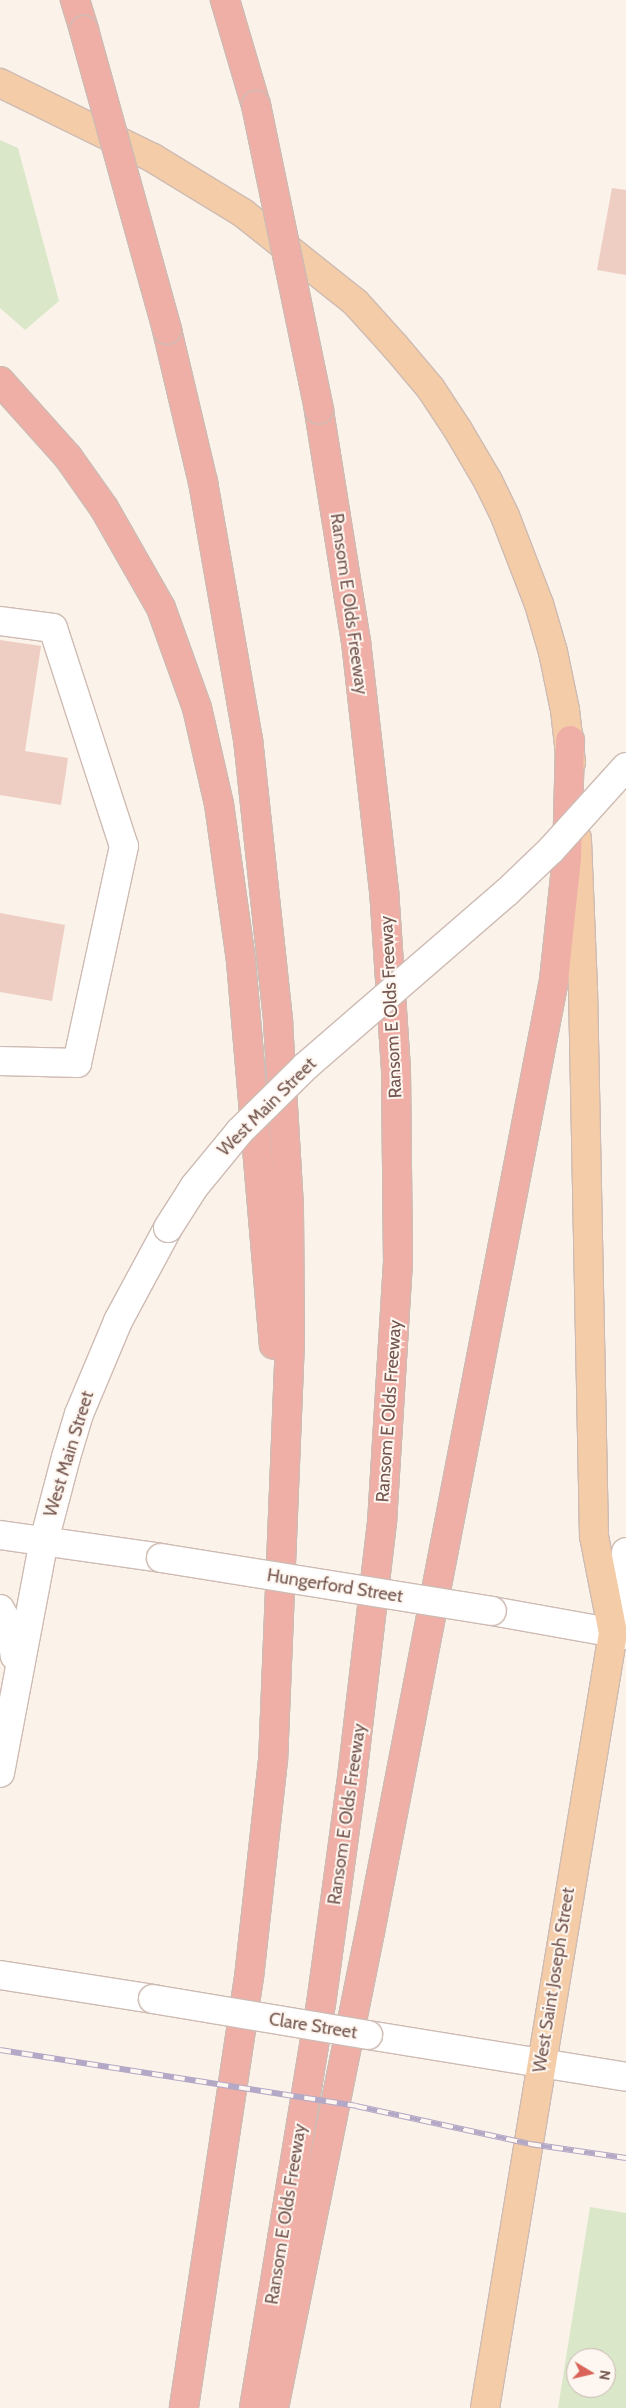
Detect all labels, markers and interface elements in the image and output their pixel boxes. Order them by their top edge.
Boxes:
street label: Ransom E Olds Freeway [326,512,372,696]
street label: Ransom E Olds Freeway [375,915,407,1099]
street label: West Main Street [213,1053,321,1161]
street label: Ransom E Olds Freeway [372,1319,406,1503]
street label: West Main Street [40,1388,98,1520]
street label: Hungerford Street [266,1565,404,1607]
street label: Ransom E Olds Freeway [324,1722,370,1906]
street label: West Saint Joseph Street [529,1886,579,2074]
street label: Clare Street [267,2008,359,2044]
street label: Ransom E Olds Freeway [261,2122,311,2306]
north arrow [566,2348,616,2398]
text: N [595,2369,614,2381]

